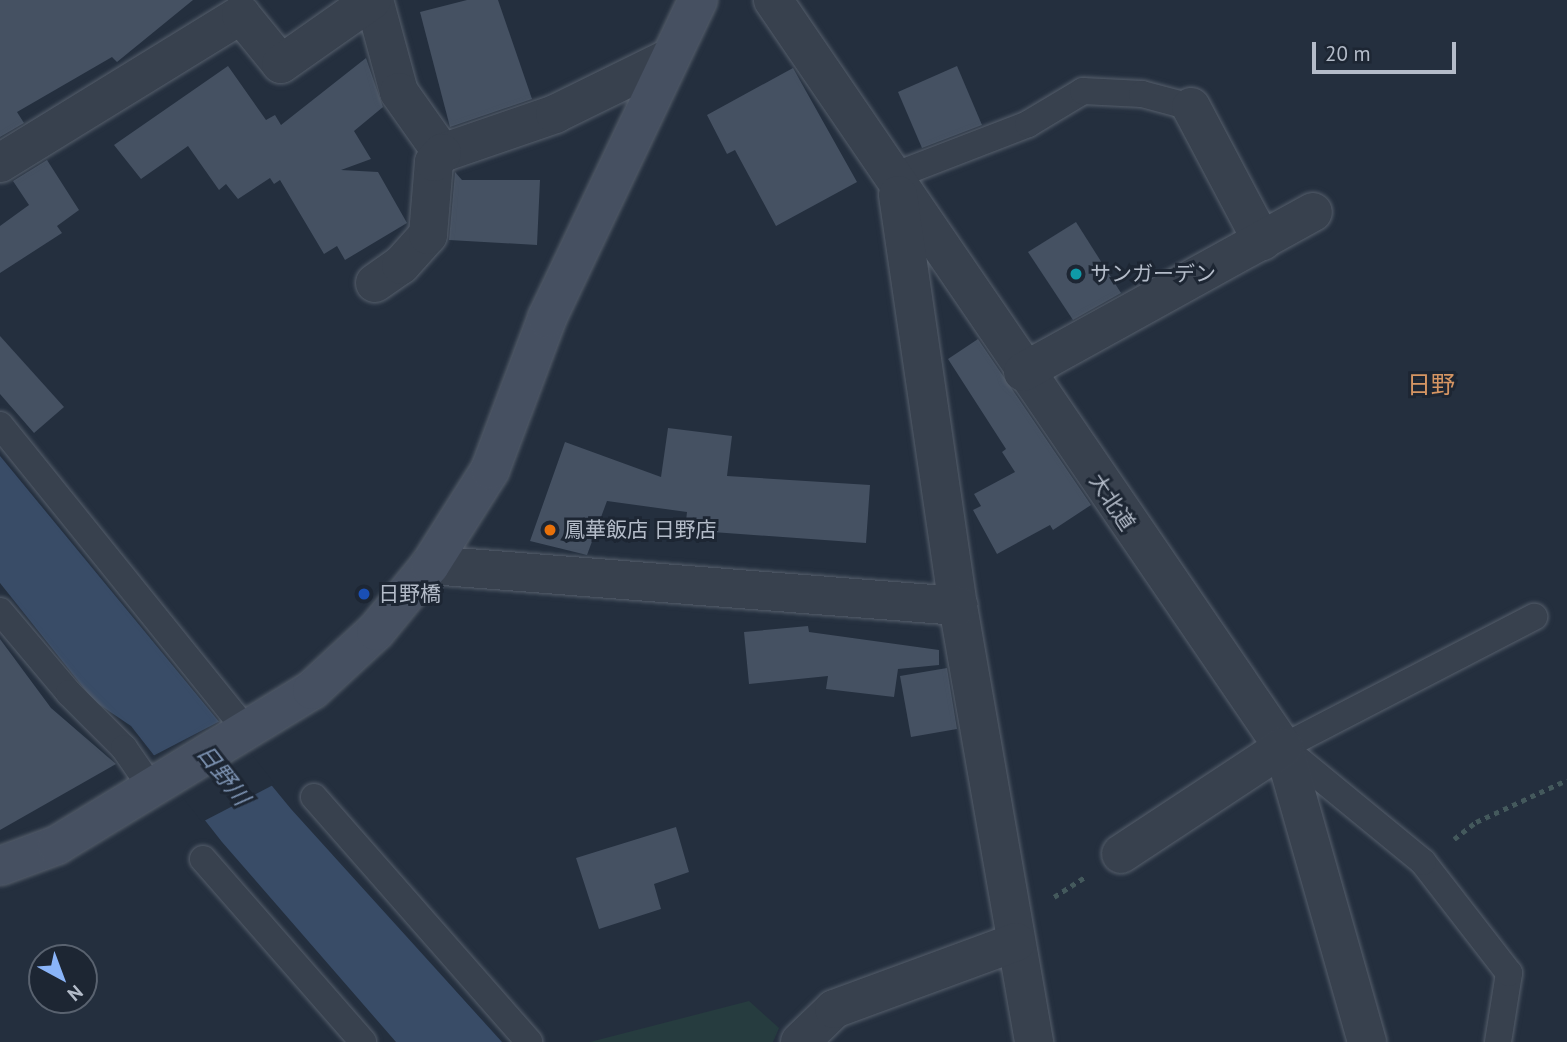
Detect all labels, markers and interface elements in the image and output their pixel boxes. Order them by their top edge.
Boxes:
scale bar [1315,28,1458,72]
text: 20 m [1325,40,1371,67]
place label: サンガーデン [1090,261,1216,287]
marker: サンガーデン [1068,266,1084,282]
district label: 日野 [1407,371,1455,399]
street label: 大北道 [1084,469,1140,535]
place label: 鳳華飯店 日野店 [564,517,717,543]
marker: 鳳華飯店 日野店 [542,522,558,538]
place label: 日野橋 [378,581,441,607]
marker: 日野橋 [356,586,372,602]
water label: 日野川 [191,739,255,811]
north arrow [28,944,98,1014]
text: N [63,980,88,1006]

